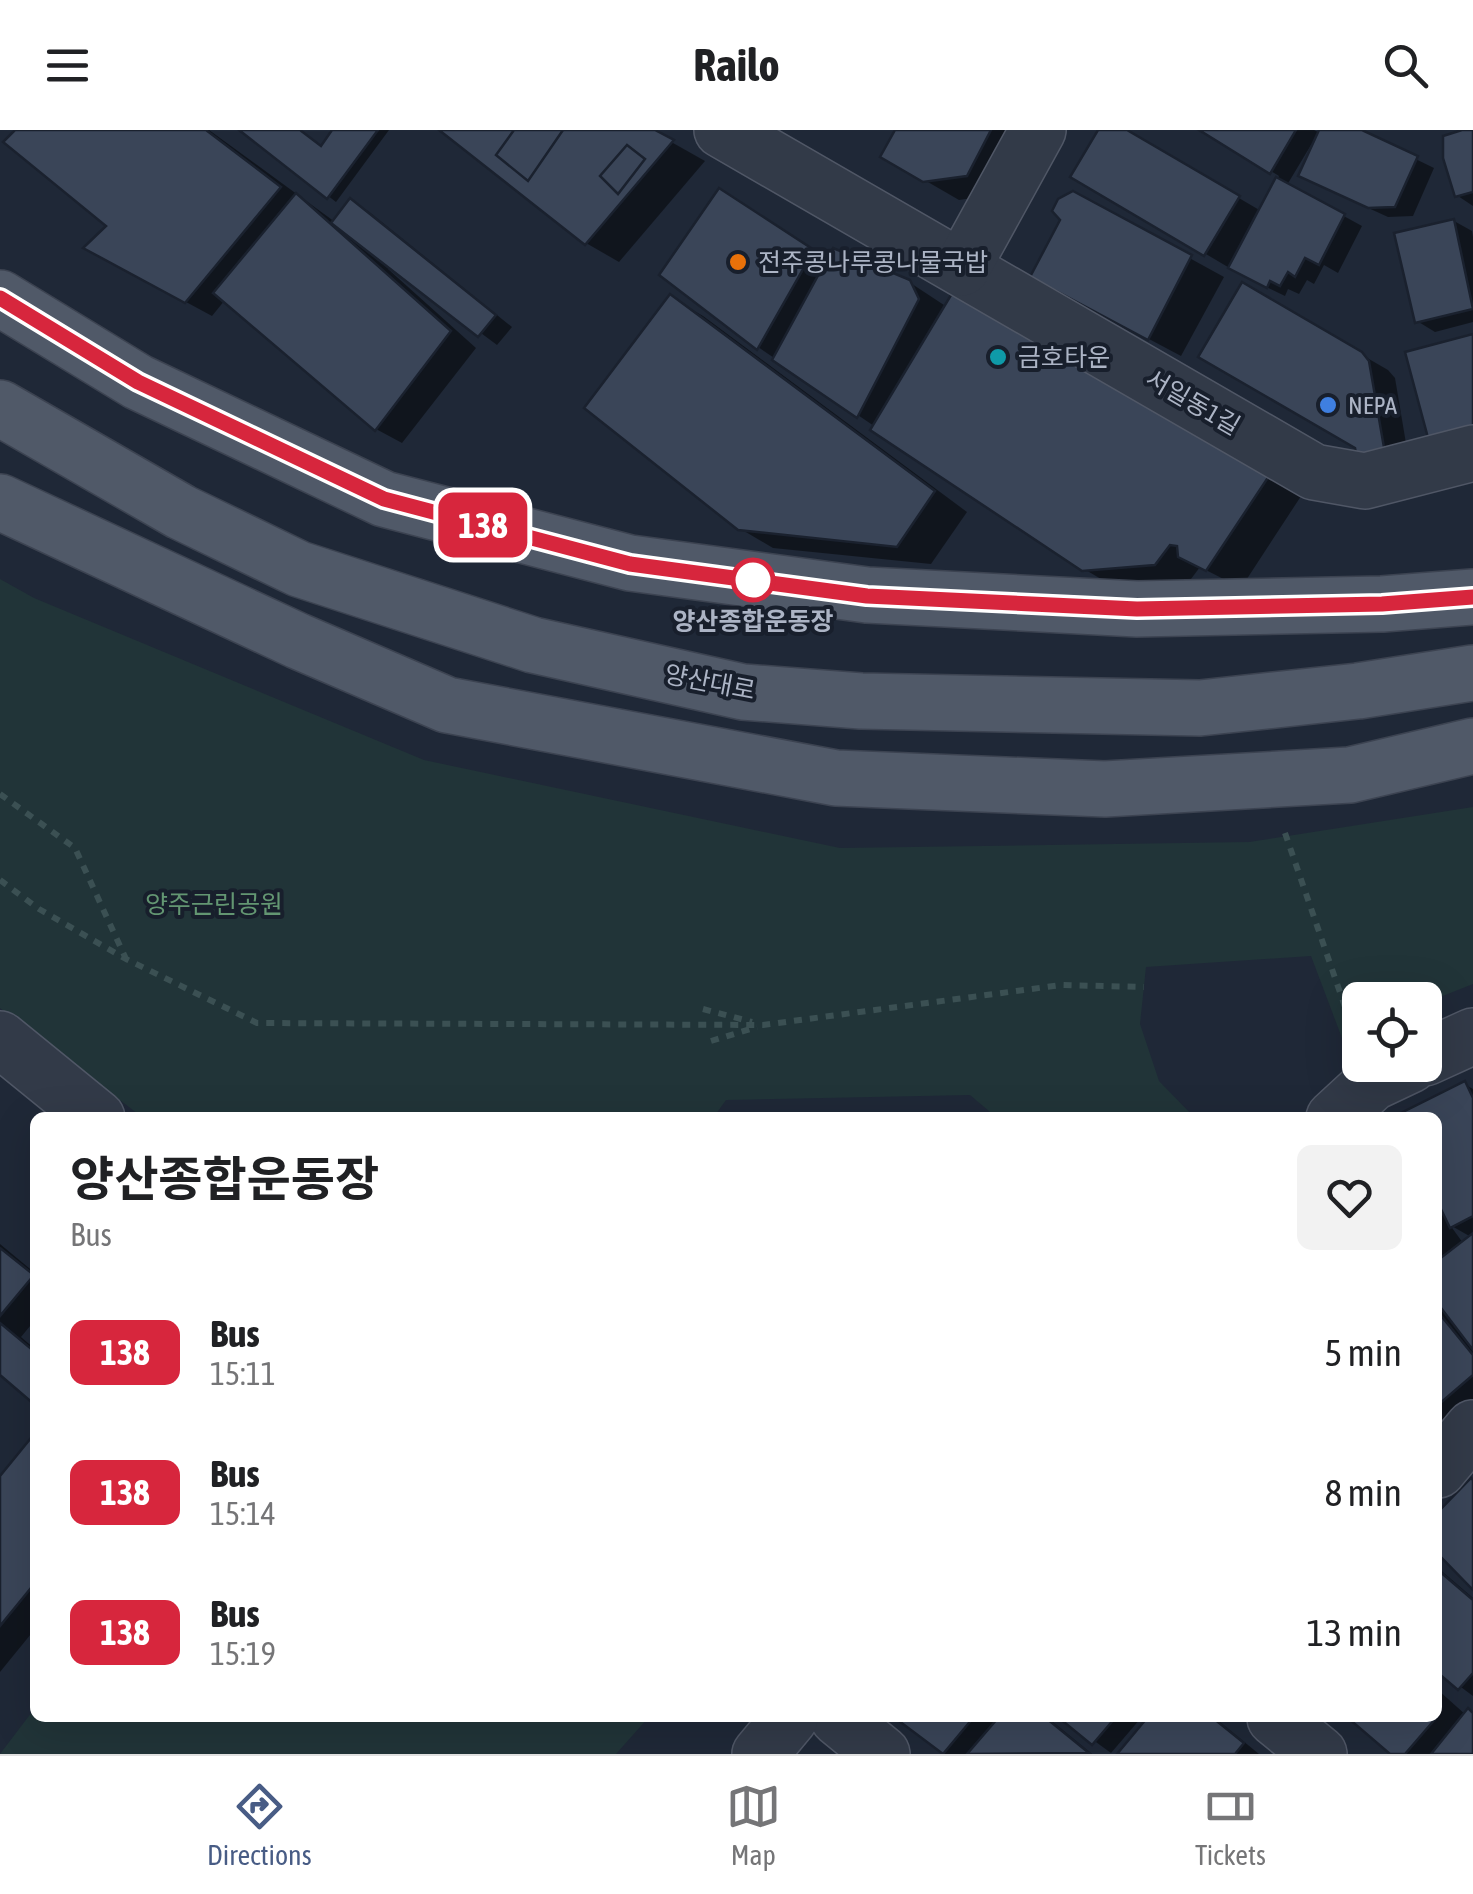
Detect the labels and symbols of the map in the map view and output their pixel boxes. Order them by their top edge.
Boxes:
place label: 전주콩나루콩나물국밥 [758,248,988,276]
marker: 전주콩나루콩나물국밥 [727,251,749,273]
place label: 금호타운 [1018,343,1110,371]
marker: 금호타운 [987,346,1009,368]
street label: 서일동1길 [1141,364,1245,440]
place label: NEPA [1348,391,1398,419]
marker: NEPA [1317,394,1339,416]
line badge: 138 [426,492,540,558]
marker: 양산종합운동장 [732,559,774,601]
place label: 양산종합운동장 [672,607,834,635]
street label: 양산대로 [662,659,758,705]
park label: 양주근린공원 [145,890,283,918]

